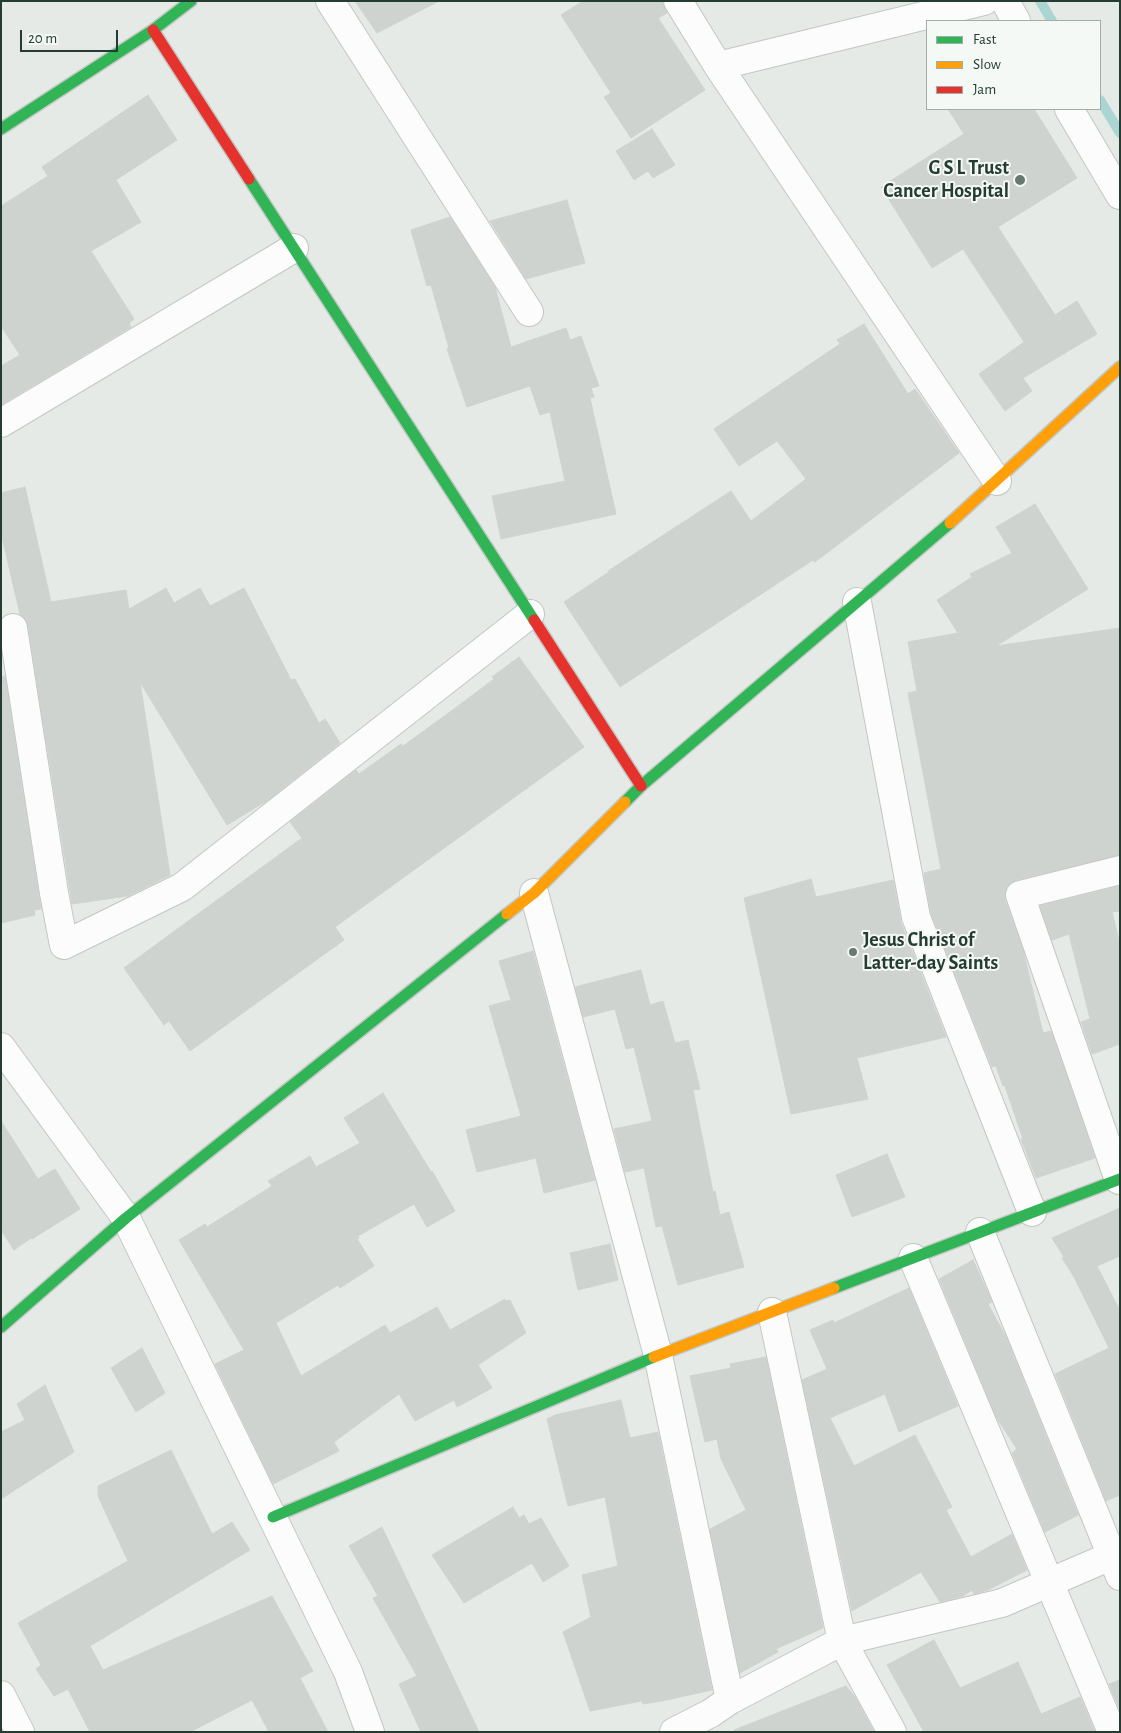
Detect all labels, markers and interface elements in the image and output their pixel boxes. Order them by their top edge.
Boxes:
scale bar [22,20,120,52]
legend [926,20,1101,110]
text: 20 m [28,31,57,46]
text: Fast [973,32,996,47]
text: Slow [973,57,1001,72]
text: Jam [973,82,996,97]
place label: G S L Trust Cancer Hospital [883,156,1009,203]
marker: G S L Trust Cancer Hospital [1013,173,1027,187]
place label: Jesus Christ of Latter-day Saints [863,928,998,975]
marker: Jesus Christ of Latter-day Saints [847,946,859,958]

